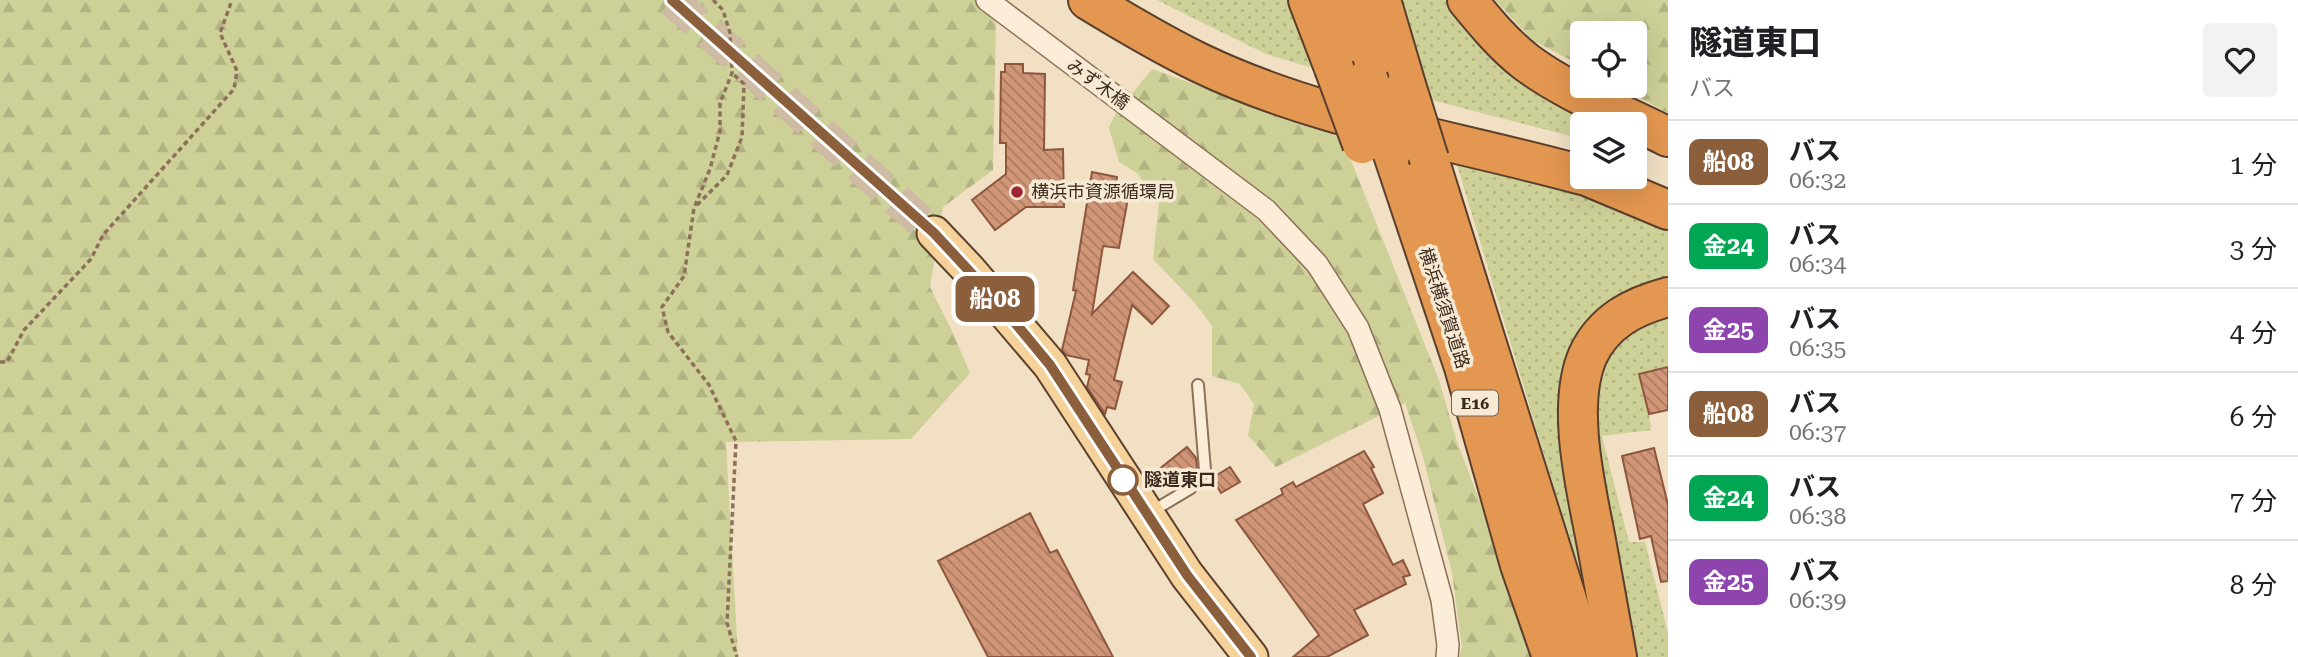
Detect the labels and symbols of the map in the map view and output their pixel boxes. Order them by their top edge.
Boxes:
street label: みず木橋 [1063,54,1134,113]
place label: 横浜市資源循環局 [1031,181,1175,202]
marker: 横浜市資源循環局 [1009,184,1025,200]
street label: 横浜横須賀道路 [1415,245,1474,371]
line badge: 船08 [955,276,1035,322]
road number: E16 [1452,390,1498,416]
marker: 隧道東口 [1108,465,1138,495]
place label: 隧道東口 [1144,469,1216,490]

